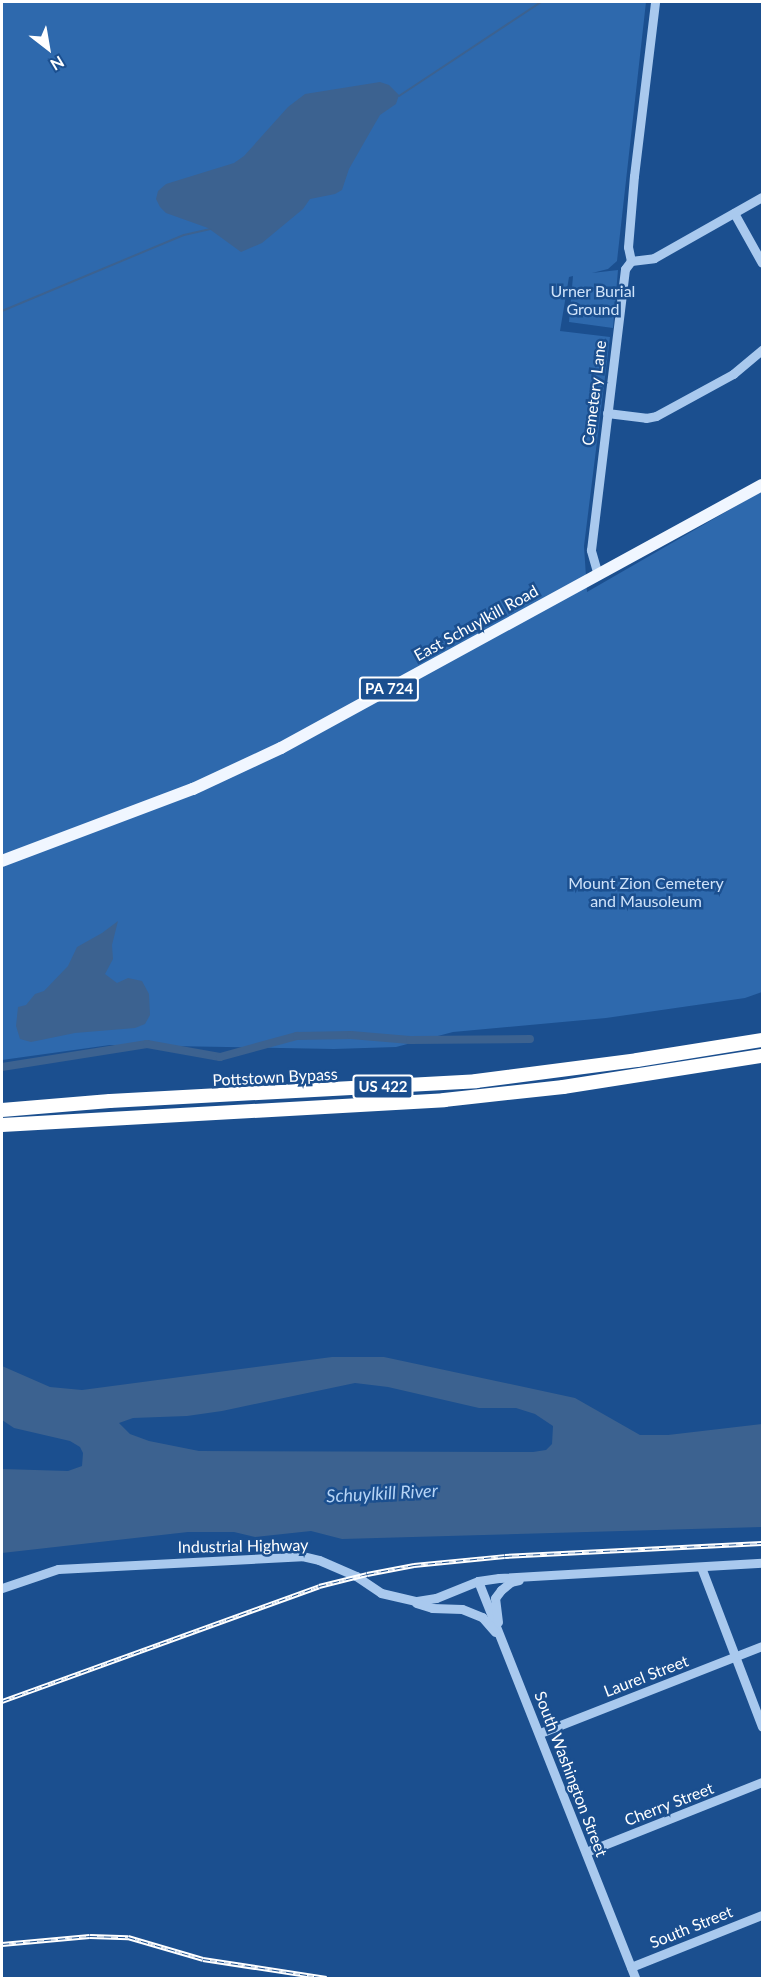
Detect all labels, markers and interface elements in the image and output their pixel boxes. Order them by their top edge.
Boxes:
north arrow [18,18,78,78]
text: N [47,53,68,75]
park label: Urner Burial Ground [550,281,636,319]
street label: Cemetery Lane [578,339,610,447]
street label: East Schuylkill Road [411,581,541,665]
road number: PA 724 [358,677,420,701]
park label: Mount Zion Cemetery and Mausoleum [568,873,724,911]
street label: Pottstown Bypass [212,1064,338,1090]
road number: US 422 [352,1075,415,1099]
water label: Schuylkill River [326,1479,438,1507]
street label: Industrial Highway [177,1535,309,1557]
street label: Laurel Street [601,1651,691,1701]
street label: South Washington Street [531,1688,611,1860]
street label: Cherry Street [622,1778,716,1830]
street label: South Street [647,1902,735,1952]

